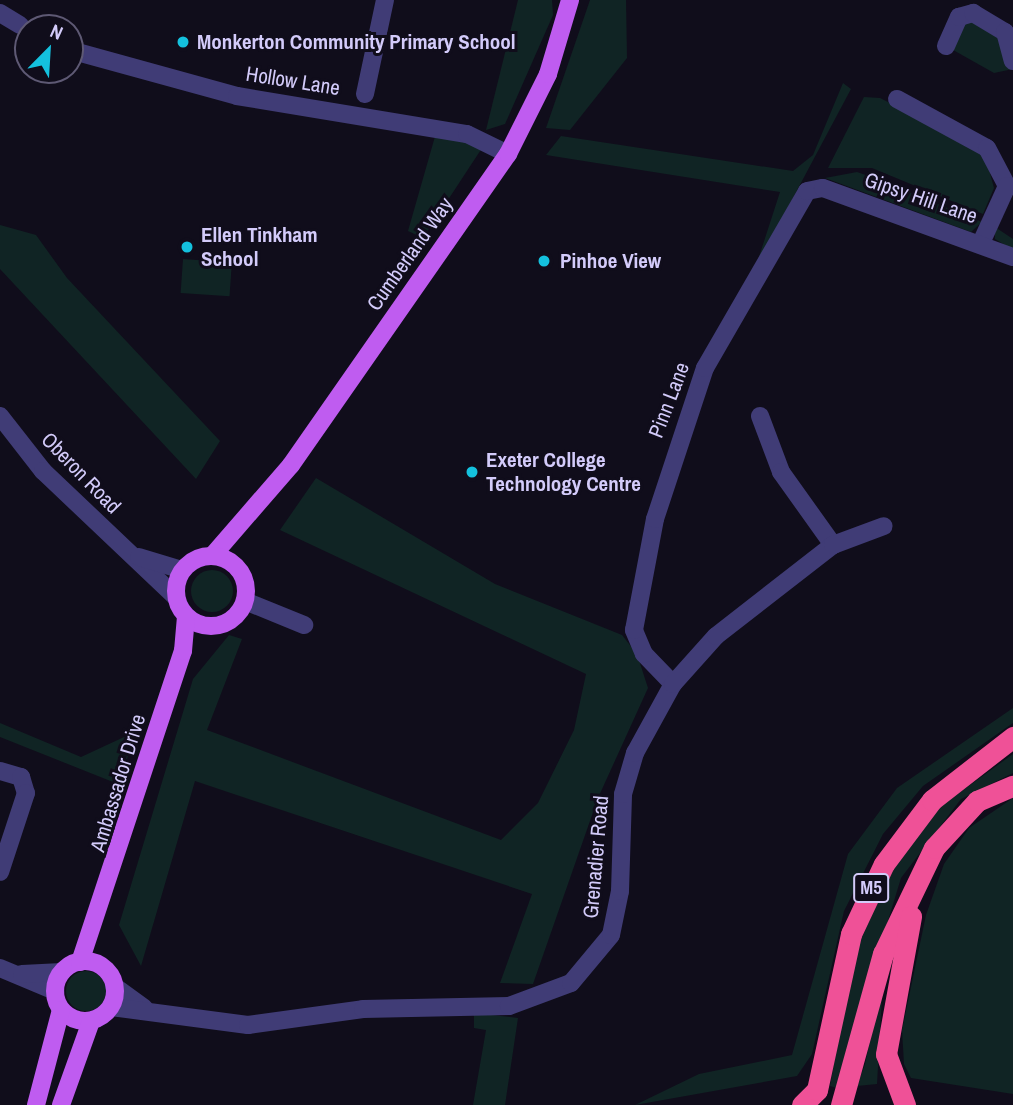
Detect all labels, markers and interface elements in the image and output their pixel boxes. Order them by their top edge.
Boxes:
north arrow [14,14,84,84]
text: N [46,17,67,46]
place label: Monkerton Community Primary School [197,29,516,55]
marker: Monkerton Community Primary School [175,34,191,50]
street label: Hollow Lane [244,61,342,101]
street label: Gipsy Hill Lane [861,167,981,229]
street label: Cumberland Way [362,193,458,315]
place label: Ellen Tinkham School [201,222,317,272]
marker: Ellen Tinkham School [179,239,195,255]
place label: Pinhoe View [560,248,661,274]
marker: Pinhoe View [534,251,554,271]
street label: Pinn Lane [643,359,695,441]
street label: Oberon Road [36,427,126,519]
place label: Exeter College Technology Centre [486,447,641,497]
marker: Exeter College Technology Centre [464,464,480,480]
street label: Ambassador Drive [85,711,151,855]
street label: Grenadier Road [578,794,614,920]
road number: M5 [852,873,890,904]

